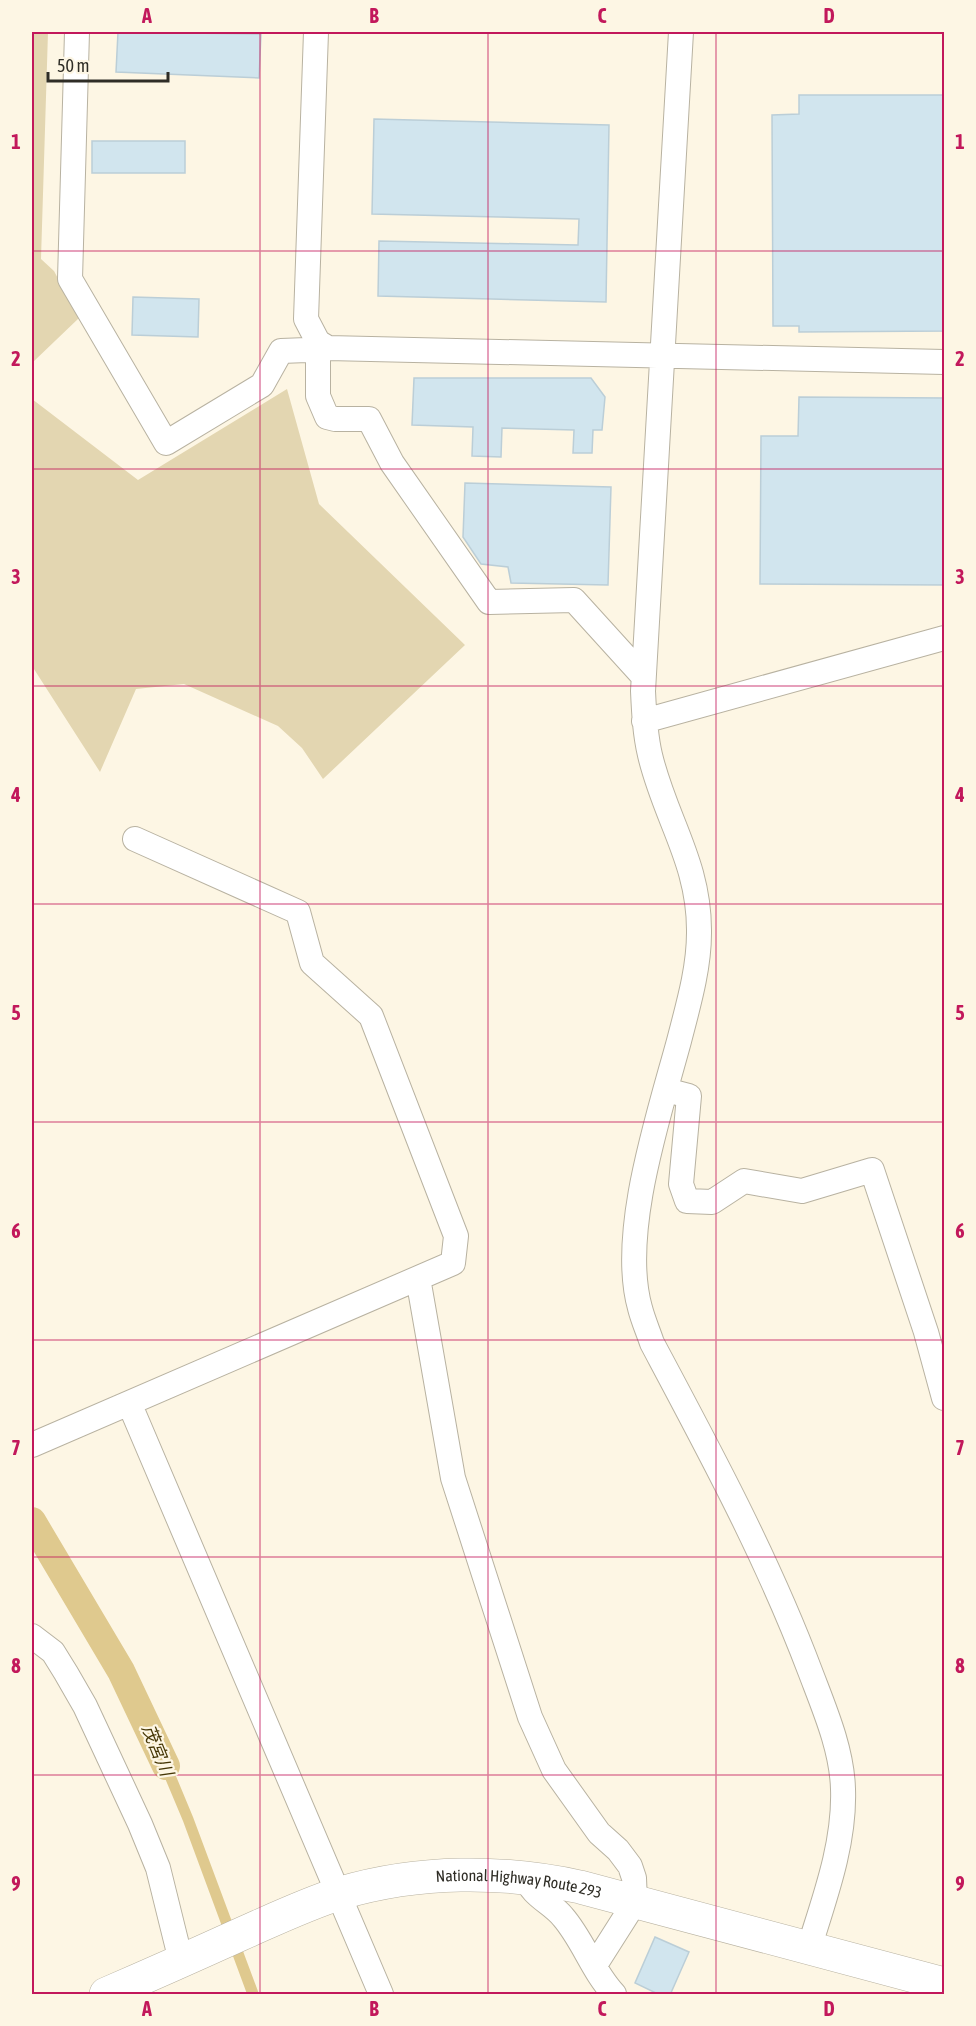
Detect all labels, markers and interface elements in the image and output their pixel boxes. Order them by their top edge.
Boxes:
text: A [141,4,152,27]
text: B [369,4,379,27]
text: C [598,4,607,27]
text: D [823,4,835,27]
scale bar [48,45,168,83]
text: 50 m [57,55,89,76]
text: 1 [11,130,21,153]
text: 1 [955,130,965,153]
text: 2 [11,347,21,370]
text: 2 [955,347,965,370]
text: 3 [11,565,21,588]
text: 3 [955,565,965,588]
text: 4 [10,783,21,806]
text: 4 [954,783,965,806]
text: 5 [11,1001,21,1024]
text: 5 [955,1001,965,1024]
text: 6 [11,1219,21,1242]
text: 6 [955,1219,965,1242]
text: 7 [11,1436,21,1459]
text: 7 [955,1436,965,1459]
text: 8 [11,1654,21,1677]
text: 8 [955,1654,965,1677]
water label: 茂宮川 [138,1721,179,1781]
street label: National Highway Route 293 [435,1866,604,1901]
text: 9 [11,1872,21,1895]
text: 9 [955,1872,965,1895]
text: A [141,1997,152,2020]
text: B [369,1997,379,2020]
text: C [598,1997,607,2020]
text: D [823,1997,835,2020]

